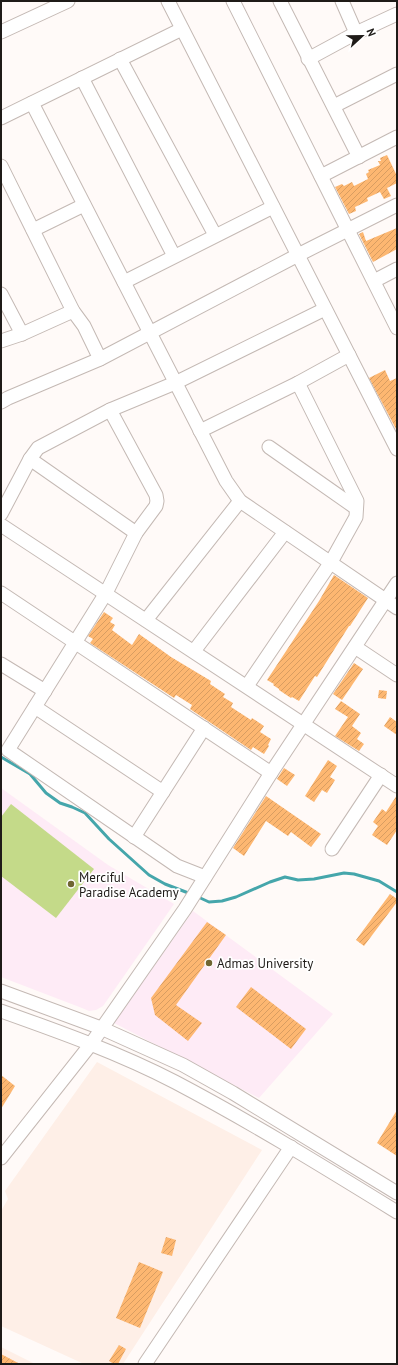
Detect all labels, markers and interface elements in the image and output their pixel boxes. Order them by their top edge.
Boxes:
north arrow [342,16,382,56]
text: N [363,26,379,38]
place label: Merciful Paradise Academy [79,869,179,901]
marker: Merciful Paradise Academy [66,879,76,889]
place label: Admas University [217,955,313,972]
marker: Admas University [204,958,214,968]

